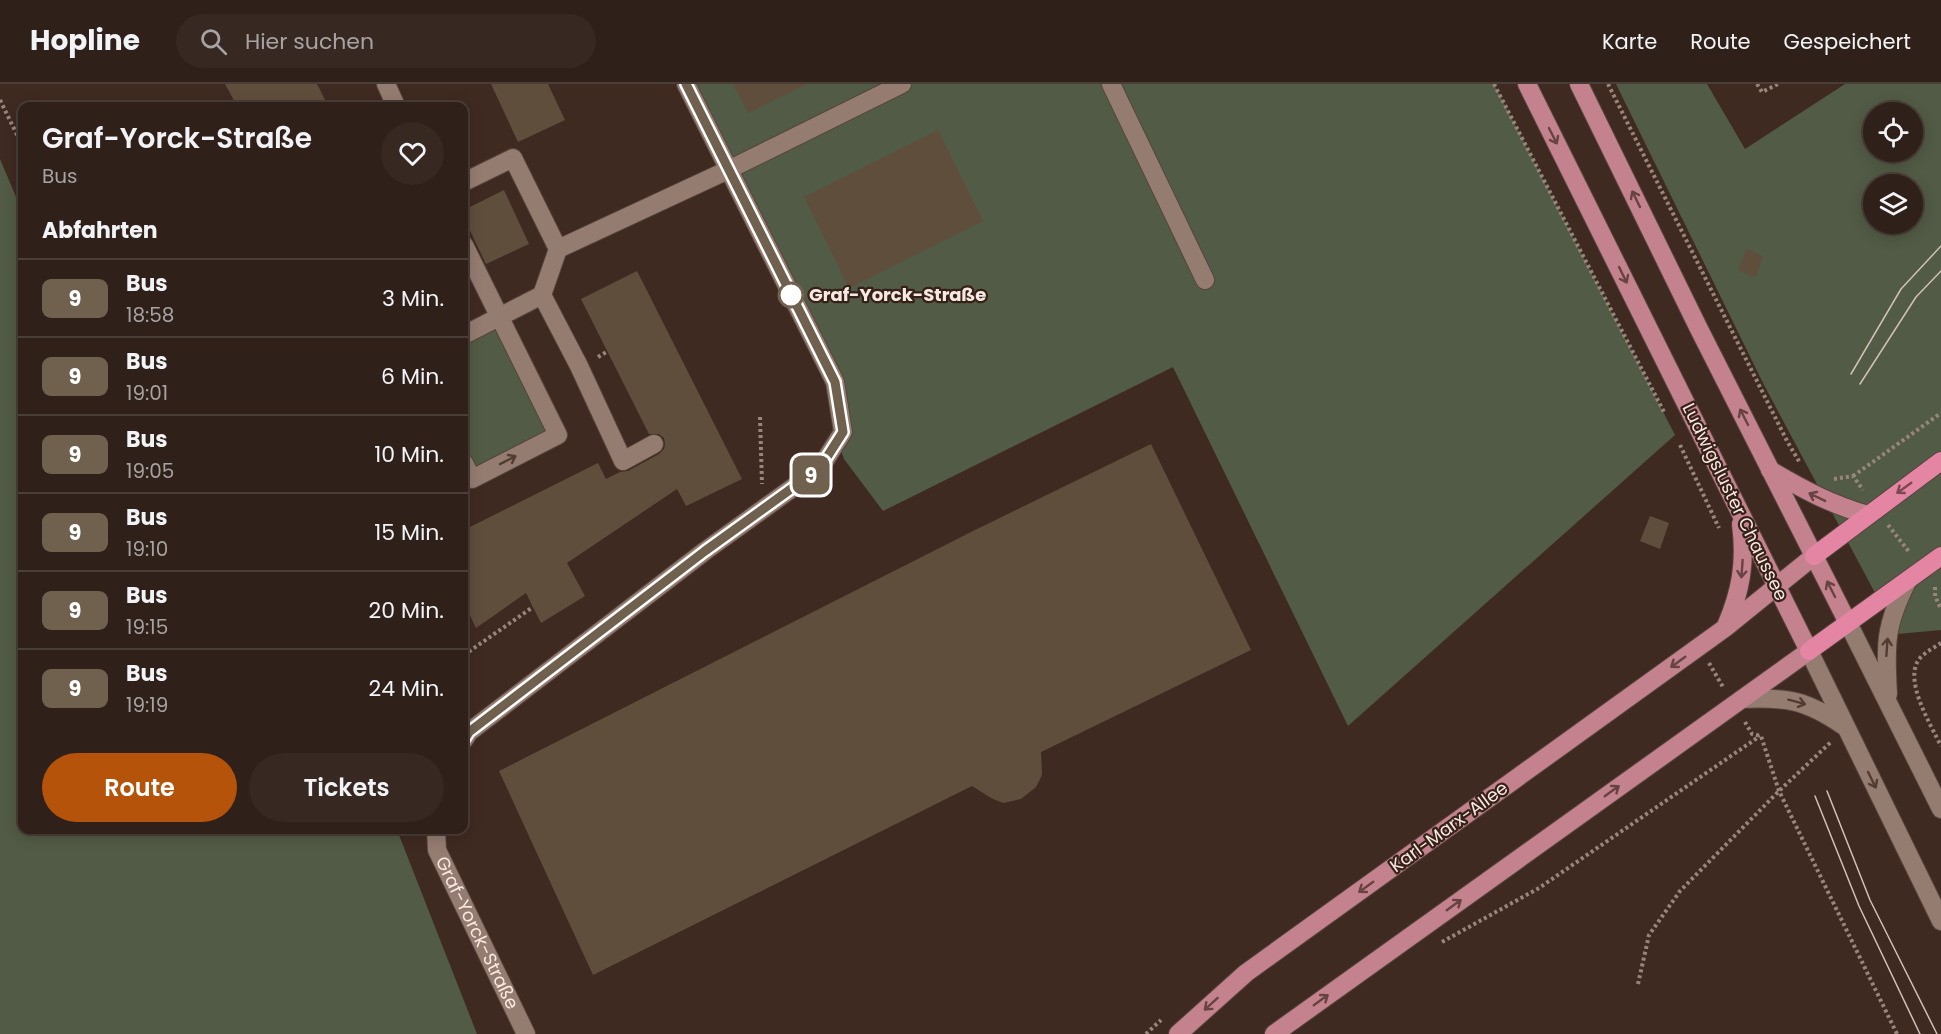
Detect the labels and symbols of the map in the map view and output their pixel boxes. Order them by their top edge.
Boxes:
one-way arrow [1548,127,1559,145]
one-way arrow [1629,190,1641,208]
one-way arrow [1617,265,1629,283]
marker: Graf-Yorck-Straße [778,282,804,308]
place label: Graf-Yorck-Straße [809,282,986,307]
street label: Ludwigsluster Chaussee [1677,399,1794,605]
one-way arrow [1738,409,1749,427]
one-way arrow [498,454,516,466]
line badge: 9 [792,456,830,494]
one-way arrow [1897,482,1913,494]
one-way arrow [1809,490,1827,502]
one-way arrow [1737,558,1748,578]
one-way arrow [1825,581,1836,599]
one-way arrow [1881,637,1892,657]
one-way arrow [1670,656,1686,668]
one-way arrow [1787,697,1806,709]
one-way arrow [1866,770,1878,788]
street label: Karl-Marx-Allee [1385,775,1513,878]
one-way arrow [1603,785,1619,798]
street label: Graf-Yorck-Straße [430,852,525,1013]
one-way arrow [1359,880,1375,893]
one-way arrow [1445,899,1461,911]
one-way arrow [1313,994,1329,1006]
one-way arrow [1204,997,1219,1011]

